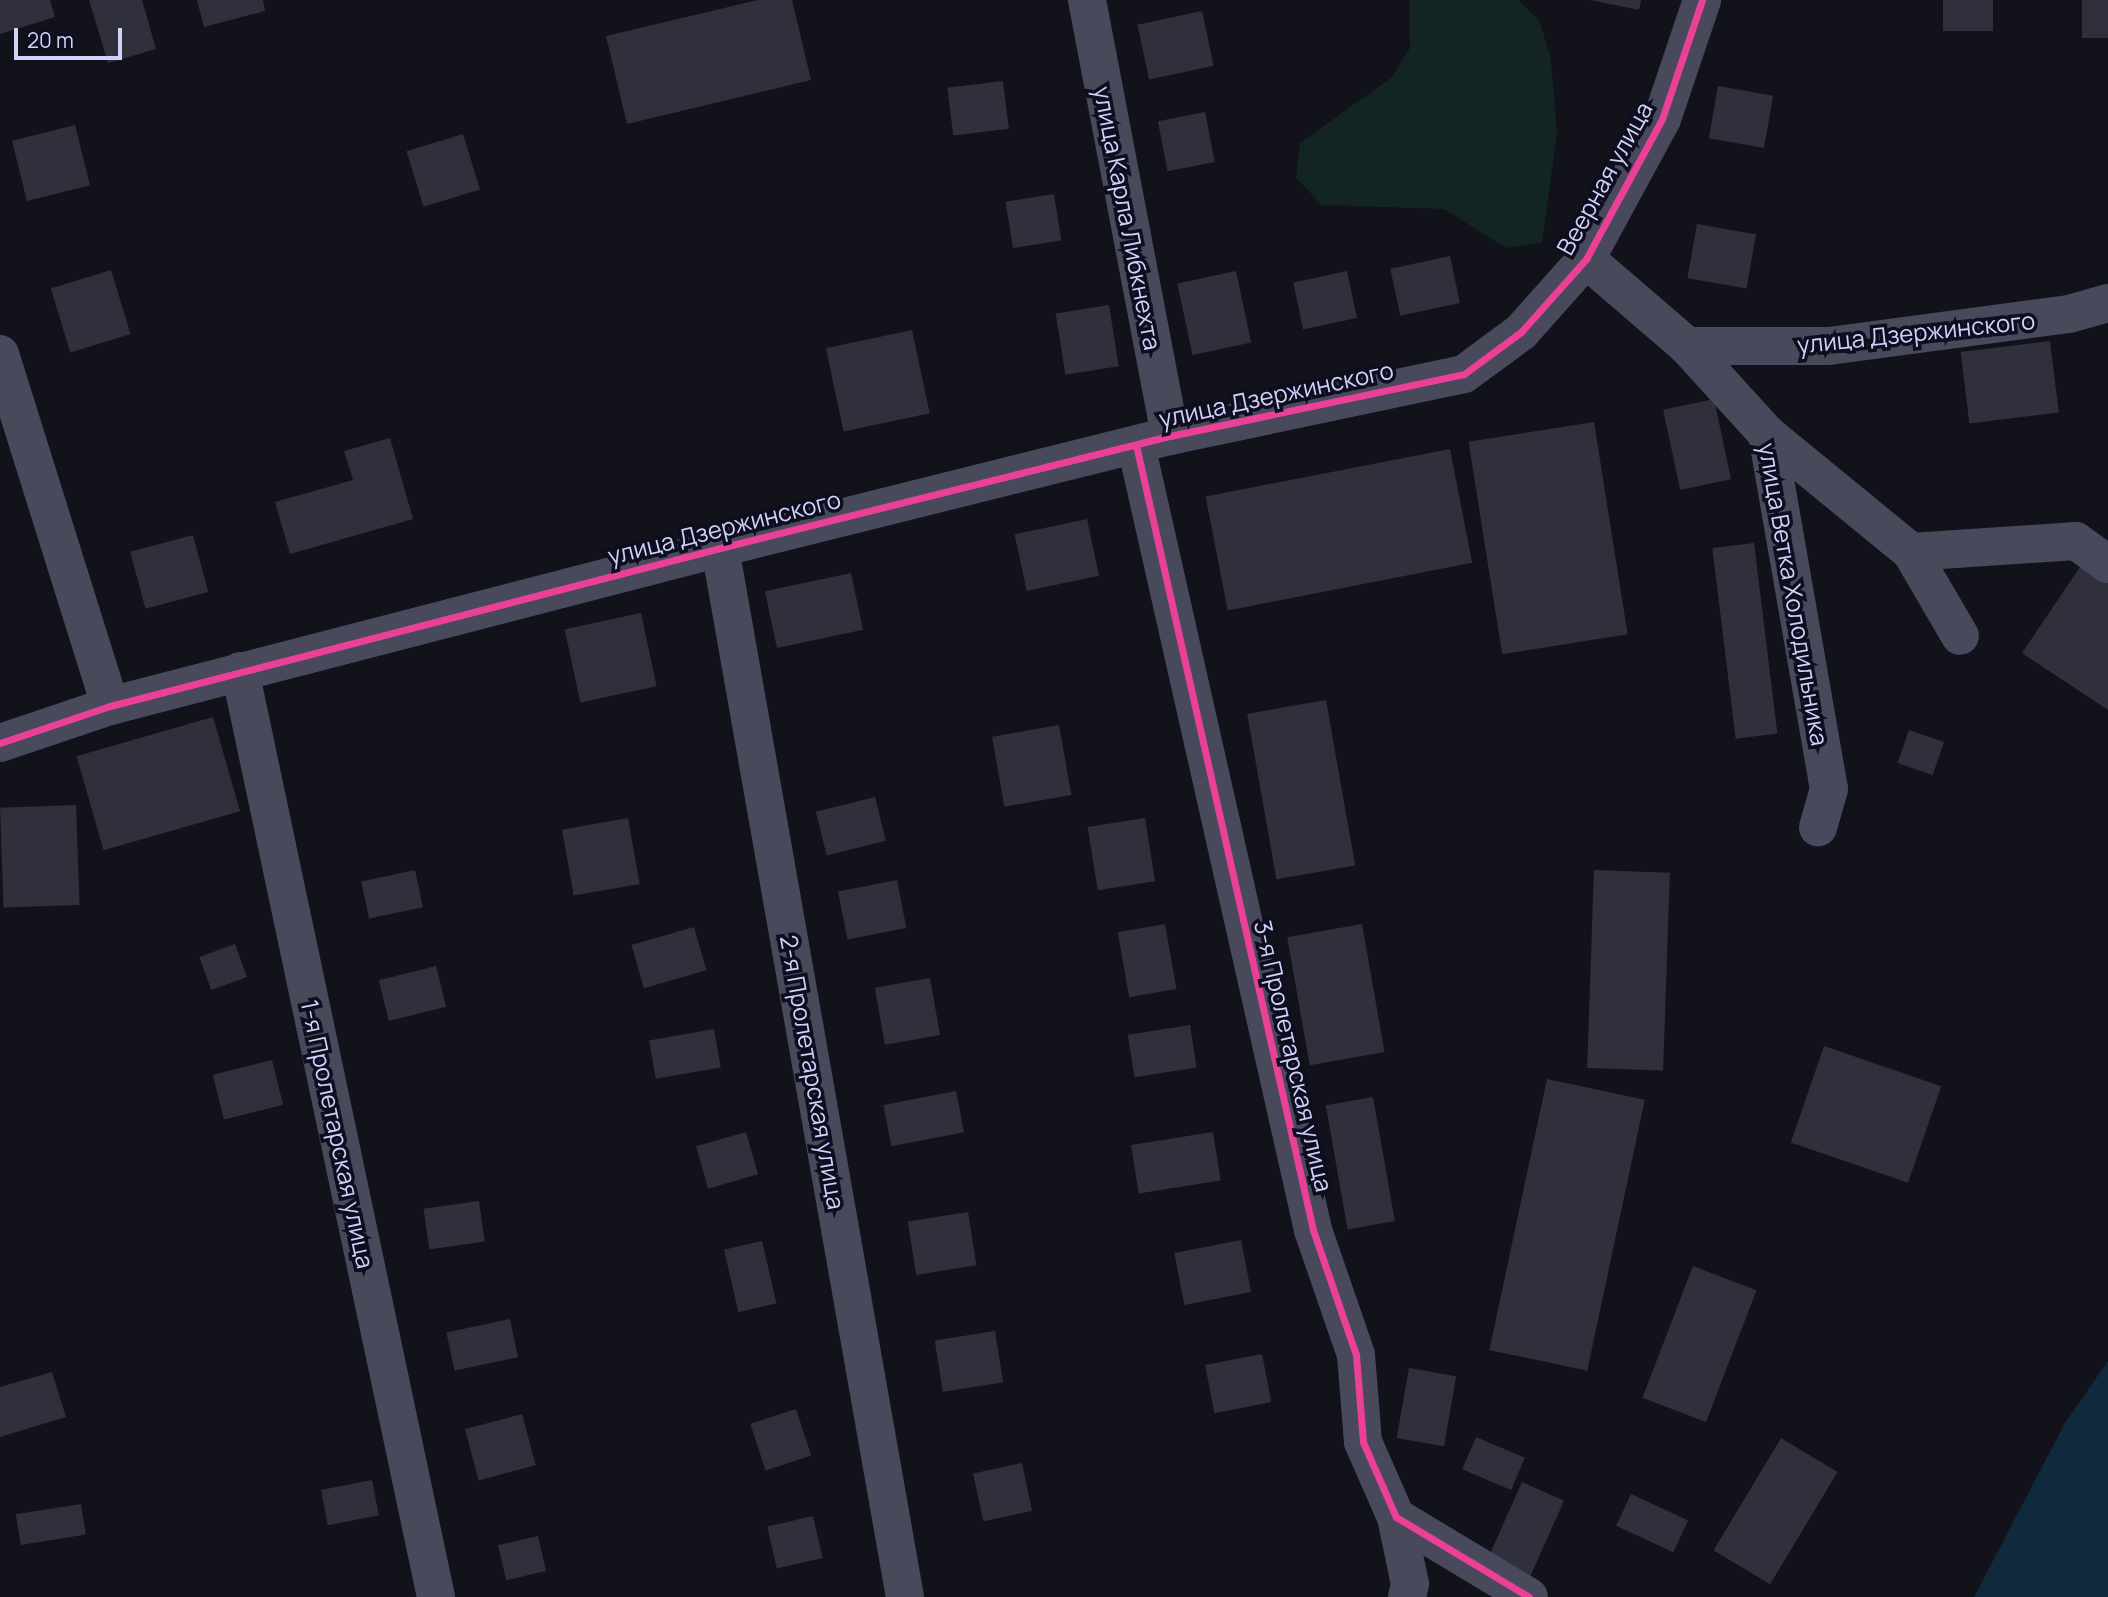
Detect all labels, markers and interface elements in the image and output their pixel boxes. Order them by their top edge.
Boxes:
scale bar [18,14,126,58]
text: 20 m [27,26,74,54]
street label: улица Карла Либкнехта [1088,84,1168,352]
street label: Веерная улица [1550,97,1658,259]
street label: улица Дзержинского [1796,305,2036,359]
street label: улица Дзержинского [1156,355,1396,433]
street label: улица Ветка Холодильника [1753,440,1835,748]
street label: улица Дзержинского [605,484,843,570]
street label: 3-я Пролетарская улица [1249,917,1339,1195]
street label: 2-я Пролетарская улица [775,933,851,1211]
street label: 1-я Пролетарская улица [295,997,381,1271]

